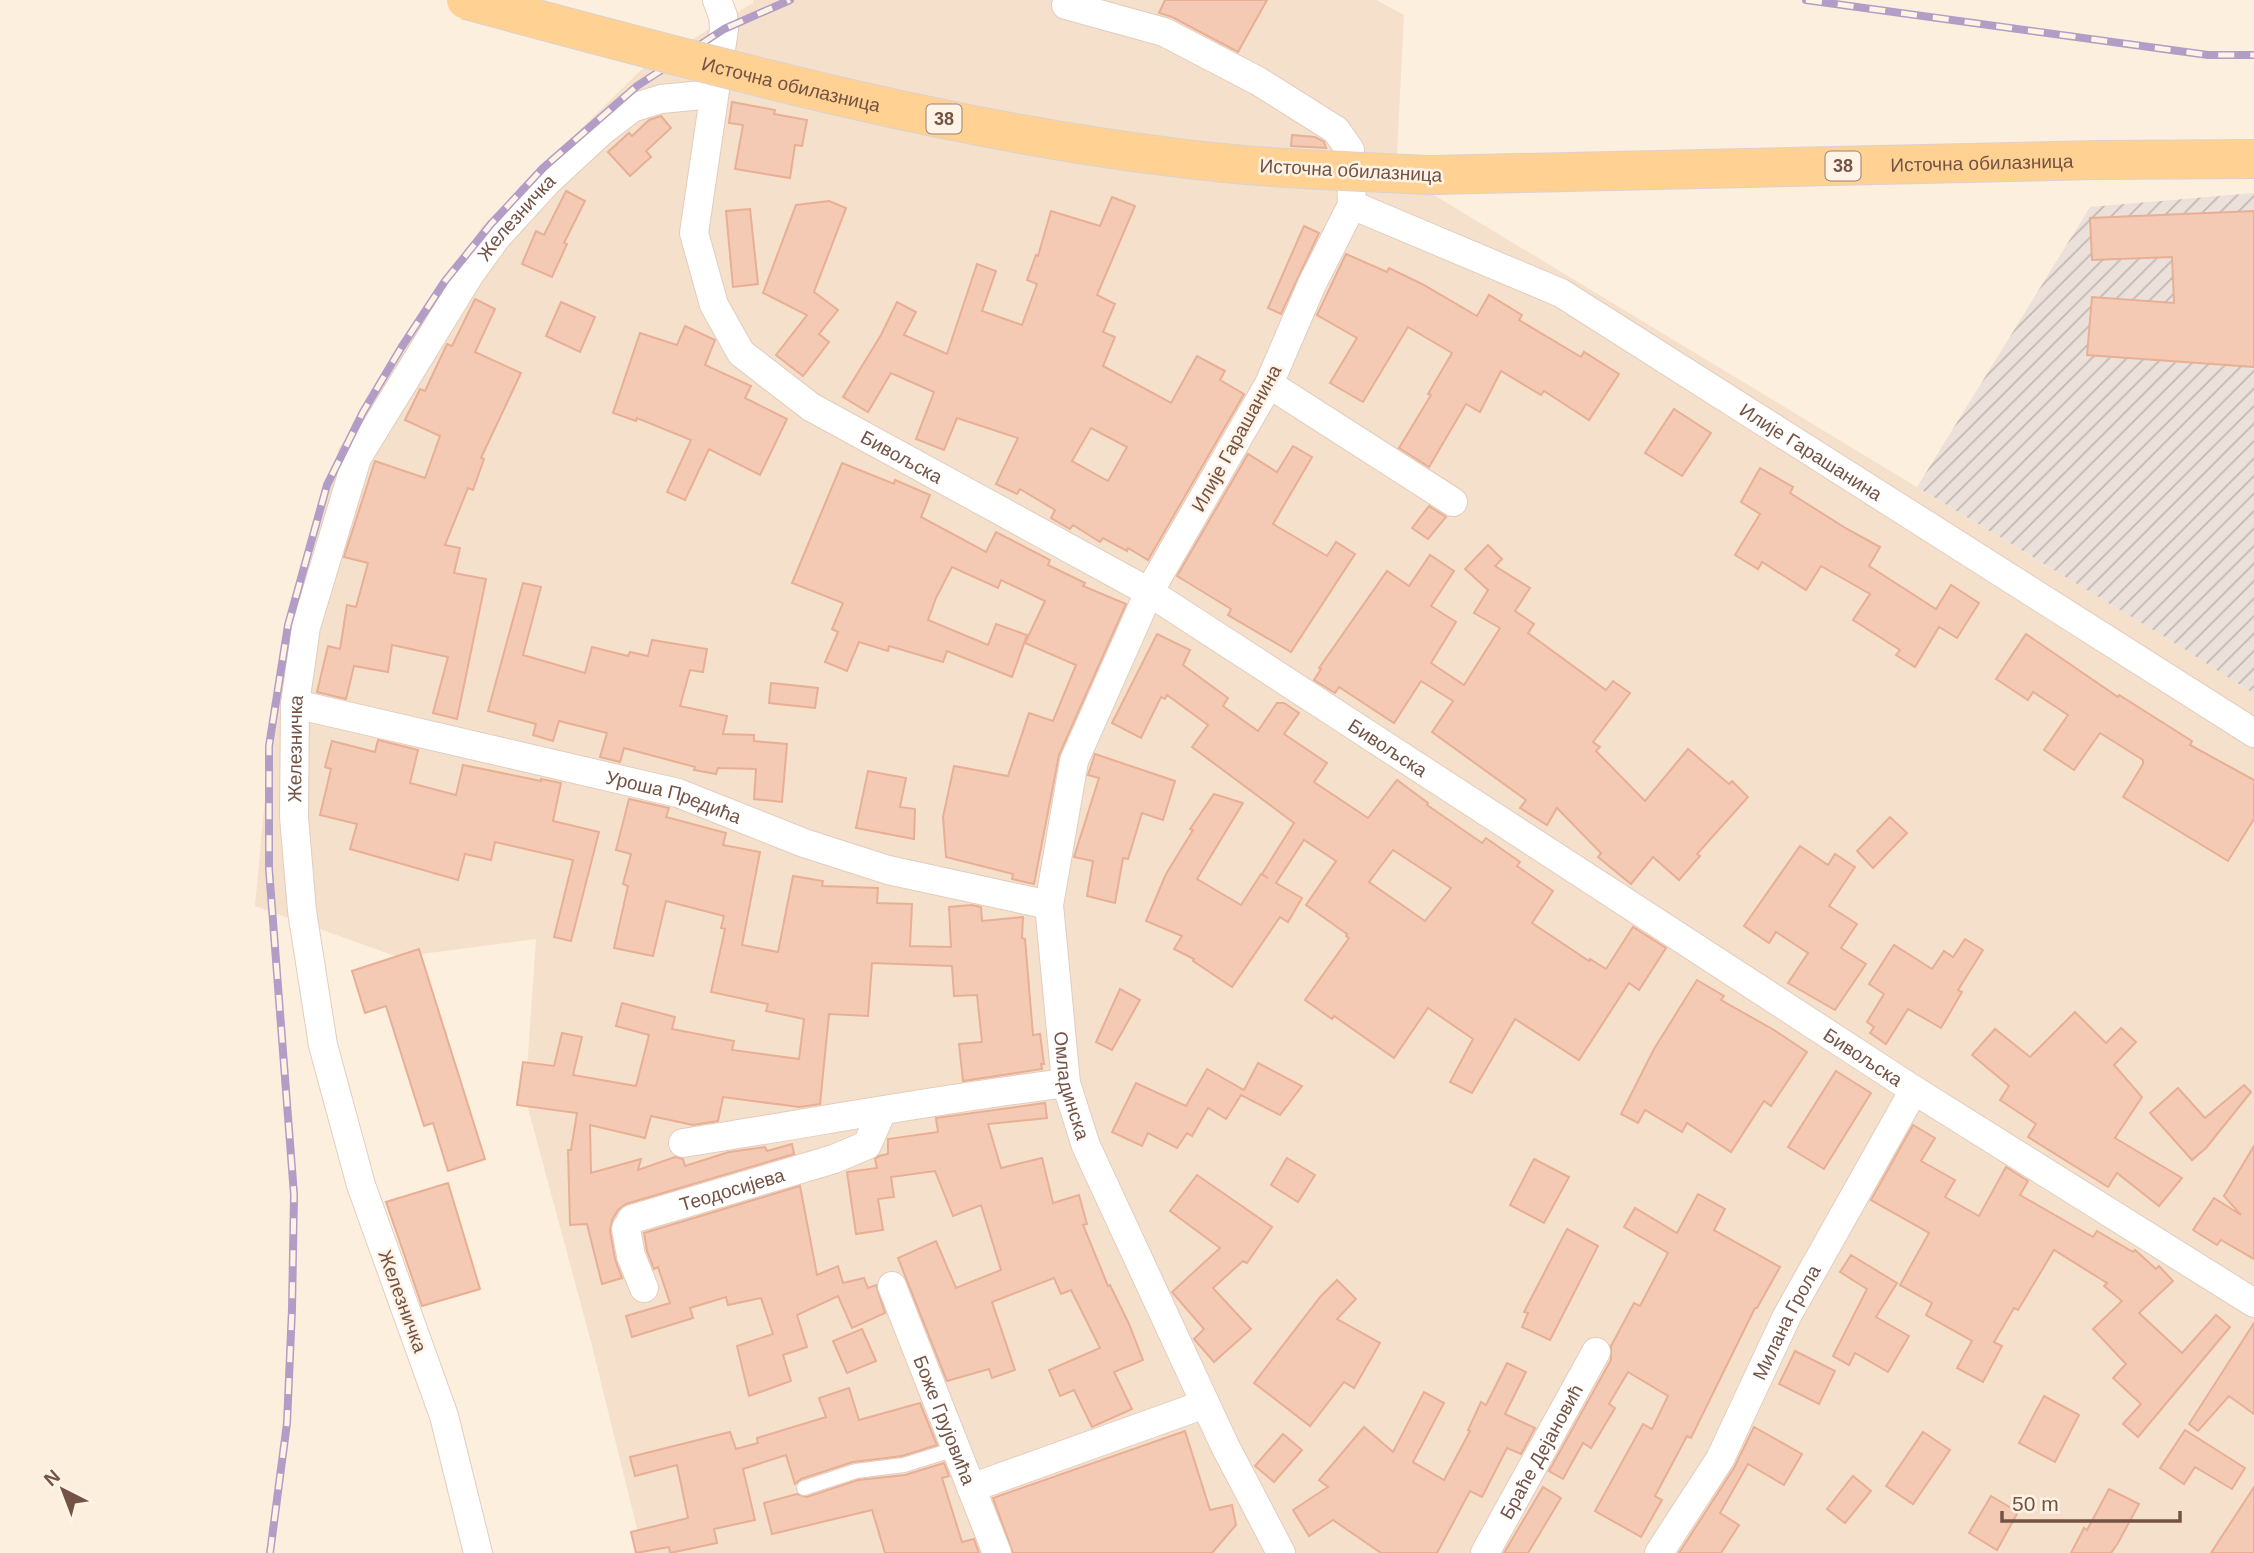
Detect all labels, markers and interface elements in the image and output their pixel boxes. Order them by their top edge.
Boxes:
street label: Источна обилазница [700,53,883,116]
road number: 38 [926,104,962,134]
street label: Источна обилазница [1890,151,2074,176]
road number: 38 [1826,152,1860,181]
street label: Источна обилазница [1259,155,1443,186]
street label: Железничка [473,170,560,265]
street label: Илије Гарашанина [1187,361,1286,515]
street label: Илије Гарашанина [1736,399,1886,505]
street label: Бивољска [857,426,946,488]
street label: Железничка [284,693,307,803]
street label: Бивољска [1344,715,1431,781]
street label: Уроша Предића [604,767,745,828]
street label: Бивољска [1820,1024,1907,1091]
street label: Омладинска [1050,1030,1093,1143]
street label: Теодосијева [677,1164,787,1215]
street label: Железничка [374,1247,431,1356]
street label: Милана Грола [1749,1261,1825,1383]
street label: Боже Грујовића [909,1353,979,1488]
street label: Браће Дејановић [1496,1381,1587,1523]
north arrow [28,1455,98,1525]
text: N [40,1465,64,1490]
scale bar [2002,1480,2180,1524]
text: 50 m [2012,1492,2059,1515]

